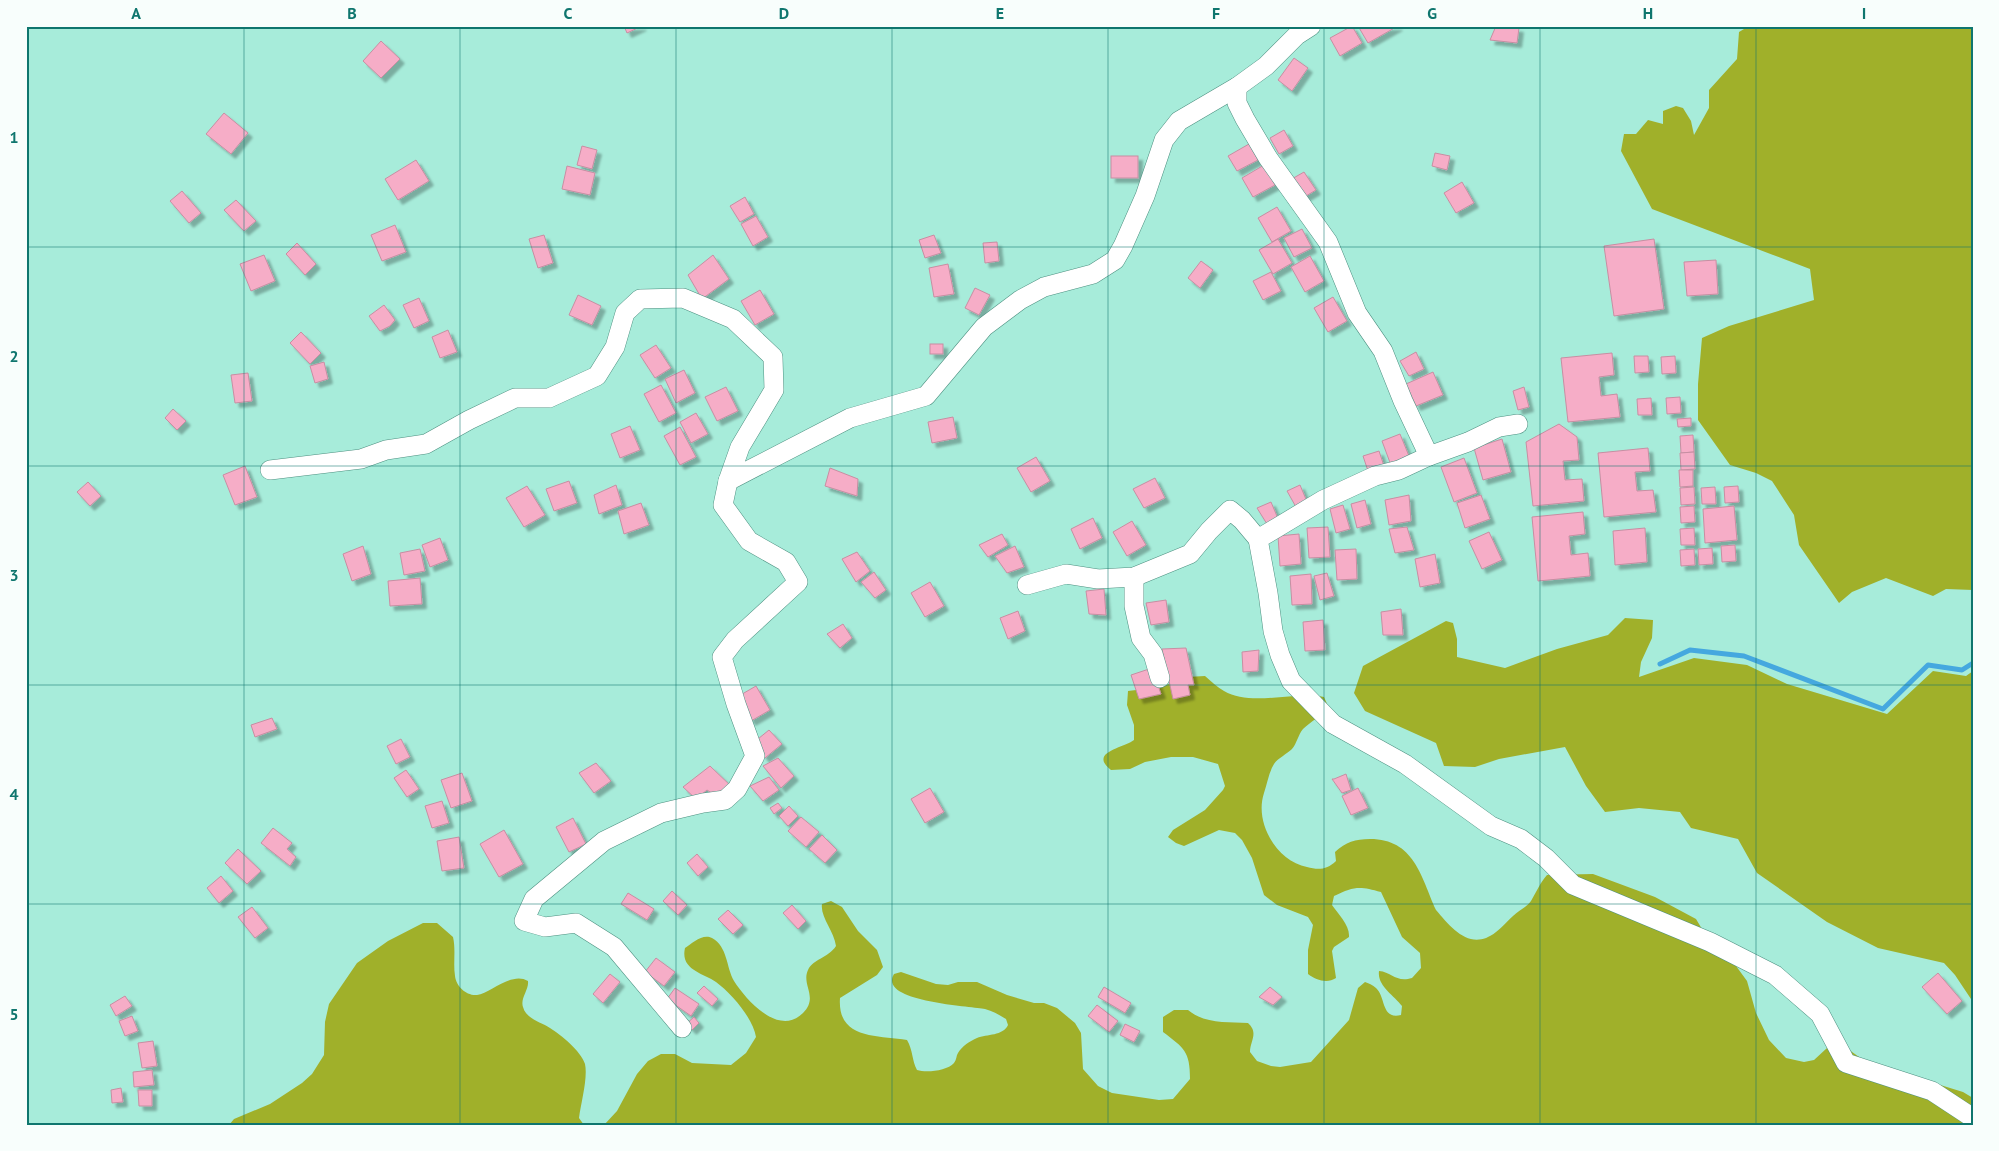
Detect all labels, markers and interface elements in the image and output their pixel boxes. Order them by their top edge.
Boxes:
text: A [131,3,141,23]
text: B [347,3,357,23]
text: C [564,3,573,23]
text: D [779,3,789,23]
text: E [996,3,1004,23]
text: F [1212,3,1220,23]
text: G [1427,3,1437,23]
text: H [1643,3,1653,23]
text: I [1862,3,1866,23]
text: 1 [9,127,19,147]
text: 2 [9,346,19,366]
text: 3 [9,565,19,585]
text: 4 [9,784,19,804]
text: 5 [9,1004,19,1024]

